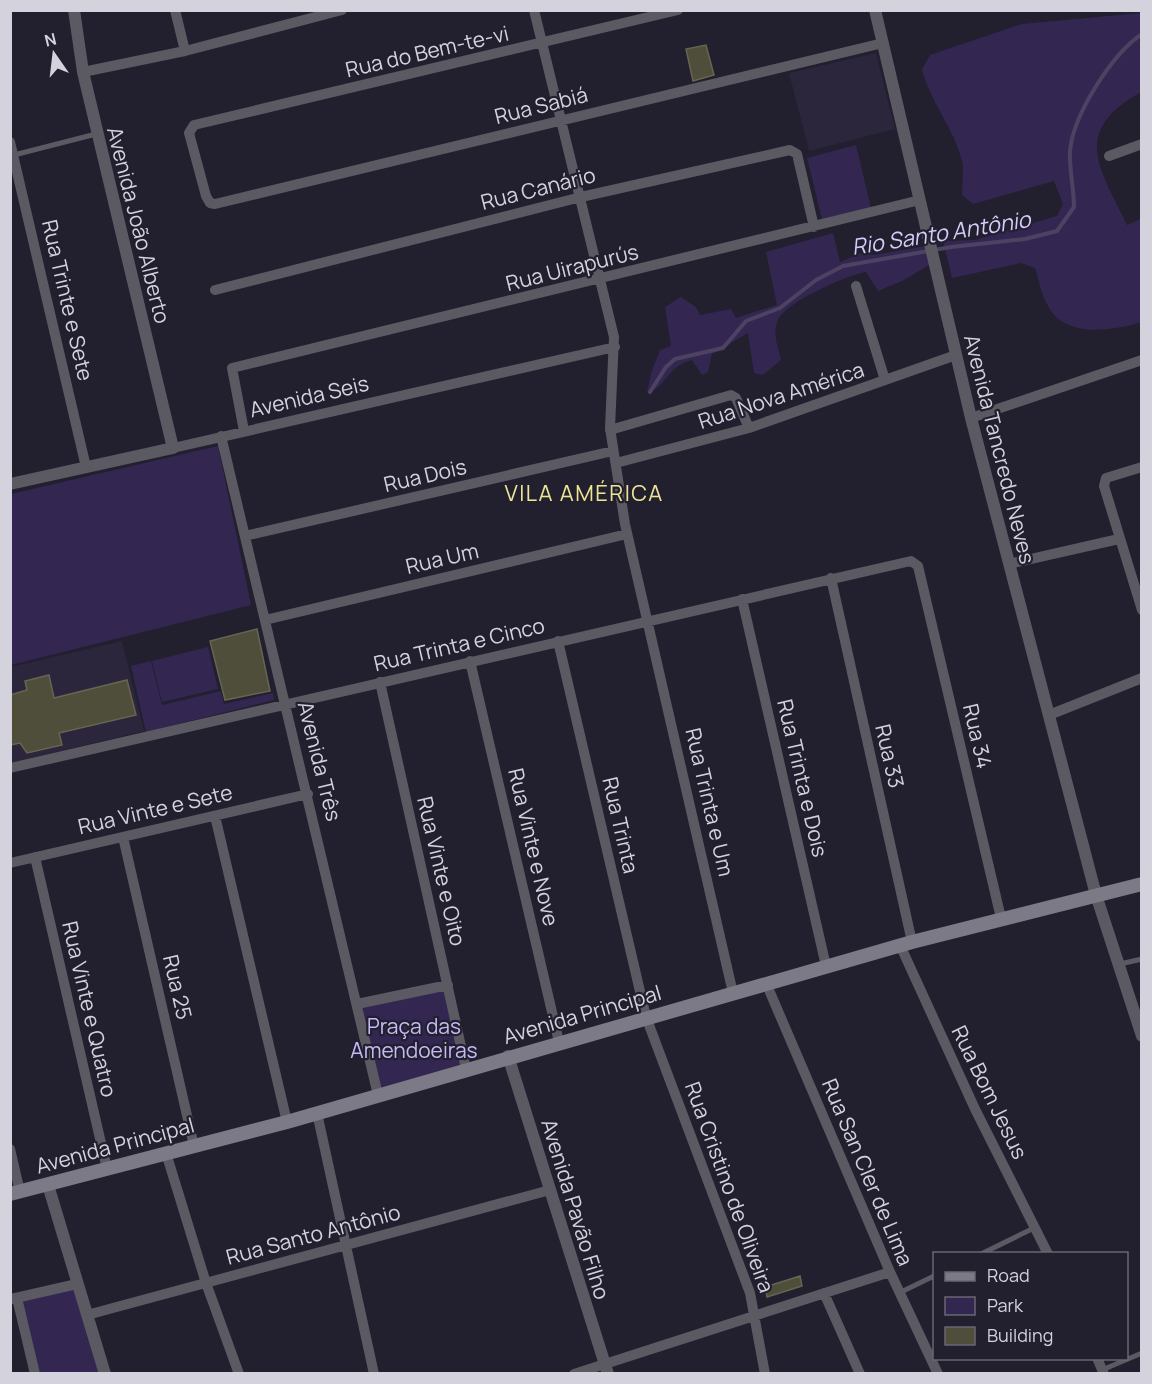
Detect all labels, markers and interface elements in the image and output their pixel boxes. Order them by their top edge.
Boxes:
street label: Rua do Bem-te-vi [343,19,511,83]
north arrow [24,24,84,84]
text: N [42,27,59,52]
street label: Rua Sabiá [491,80,591,130]
street label: Avenida João Alberto [101,124,177,326]
street label: Rua Canário [478,160,598,216]
water label: Rio Santo Antônio [849,204,1035,262]
street label: Rua Trinte e Sete [36,217,100,383]
street label: Rua Uirapurύs [503,237,641,297]
street label: Avenida Tancredo Neves [958,331,1042,567]
street label: Rua Nova América [694,355,868,435]
street label: Avenida Seis [247,369,371,423]
street label: Rua Dois [381,452,469,498]
district label: VILA AMÉRICA [504,478,664,508]
street label: Rua Um [403,536,481,580]
street label: Rua Trinta e Cinco [371,611,547,677]
street label: Rua Trinta e Dois [771,696,835,860]
street label: Avenida Três [292,698,348,824]
street label: Rua 34 [957,701,999,771]
street label: Rua 33 [869,721,911,791]
street label: Rua Trinta e Um [679,725,741,879]
street label: Rua Vinte e Nove [502,765,566,929]
street label: Rua Trinta [596,774,646,876]
street label: Rua Vinte e Sete [75,778,235,840]
street label: Rua Vinte e Oito [411,793,473,949]
street label: Rua Vinte e Quatro [56,918,124,1100]
street label: Rua 25 [157,952,199,1022]
street label: Avenida Principal [500,978,664,1050]
park label: Praça das Amendoeiras [350,1012,478,1064]
street label: Rua Bom Jesus [946,1021,1034,1163]
street label: Rua San Cler de Lima [816,1074,920,1270]
street label: Rua Cristino de Oliveira [679,1078,781,1296]
street label: Avenida Principal [33,1110,197,1180]
street label: Avenida Pavão Filho [535,1115,617,1303]
street label: Rua Santo Antônio [223,1197,403,1271]
legend [933,1252,1128,1360]
text: Road [987,1263,1030,1287]
text: Park [987,1293,1024,1317]
text: Building [987,1323,1053,1347]

